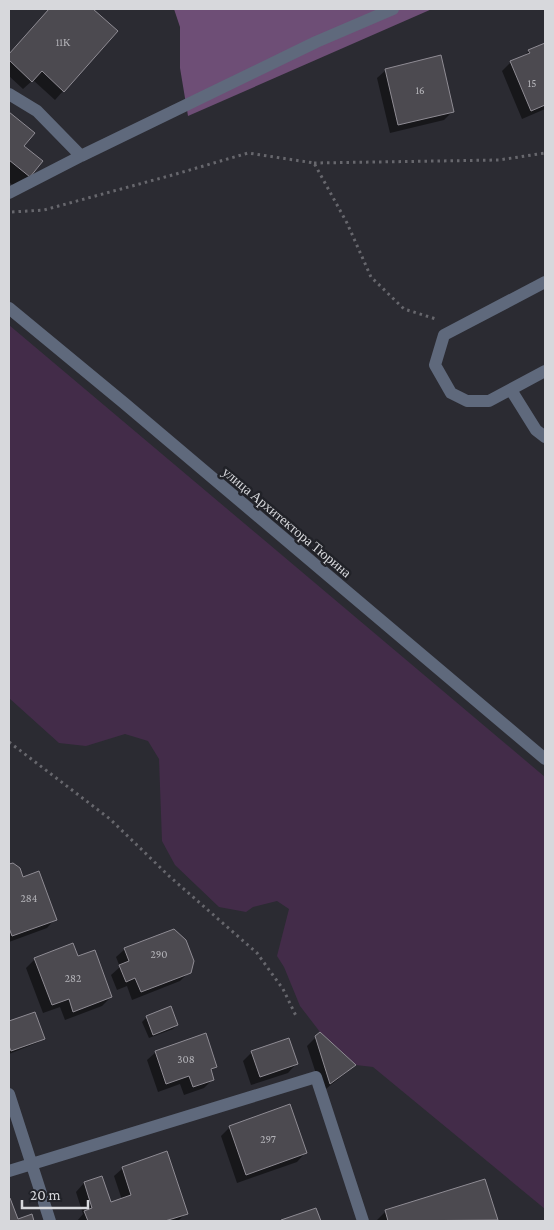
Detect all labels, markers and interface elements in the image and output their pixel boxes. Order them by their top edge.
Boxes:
house number: 11К [56,36,71,48]
house number: 15 [528,77,536,89]
house number: 16 [415,84,425,96]
street label: улица Архитектора Тюрина [219,463,355,581]
house number: 284 [21,892,38,904]
house number: 290 [150,948,168,960]
house number: 282 [65,972,81,984]
house number: 308 [177,1053,195,1065]
house number: 297 [260,1133,276,1145]
scale bar [22,1178,89,1210]
text: 20 m [30,1187,61,1203]

